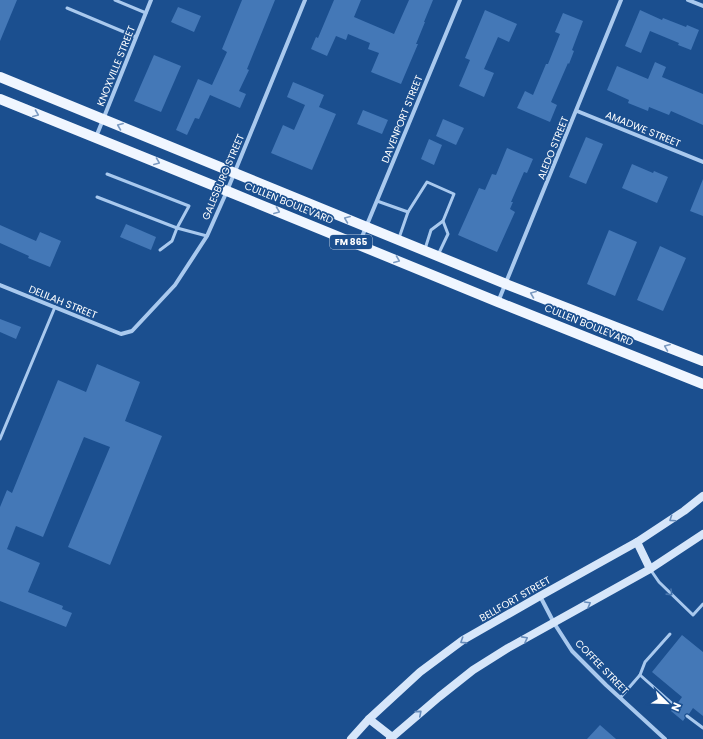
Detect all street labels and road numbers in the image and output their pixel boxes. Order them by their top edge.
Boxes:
street label: KNOXVILLE STREET [93,23,139,109]
street label: DAVENPORT STREET [378,72,427,165]
street label: AMADWE STREET [603,107,683,151]
street label: ALEDO STREET [534,114,573,182]
street label: GALESBURG STREET [198,131,248,222]
street label: CULLEN BOULEVARD [242,178,336,228]
road number: FM 865 [330,235,372,249]
street label: DELILAH STREET [27,281,100,323]
street label: CULLEN BOULEVARD [542,300,636,350]
street label: BELLFORT STREET [477,572,554,625]
street label: COFFEE STREET [572,636,633,698]

